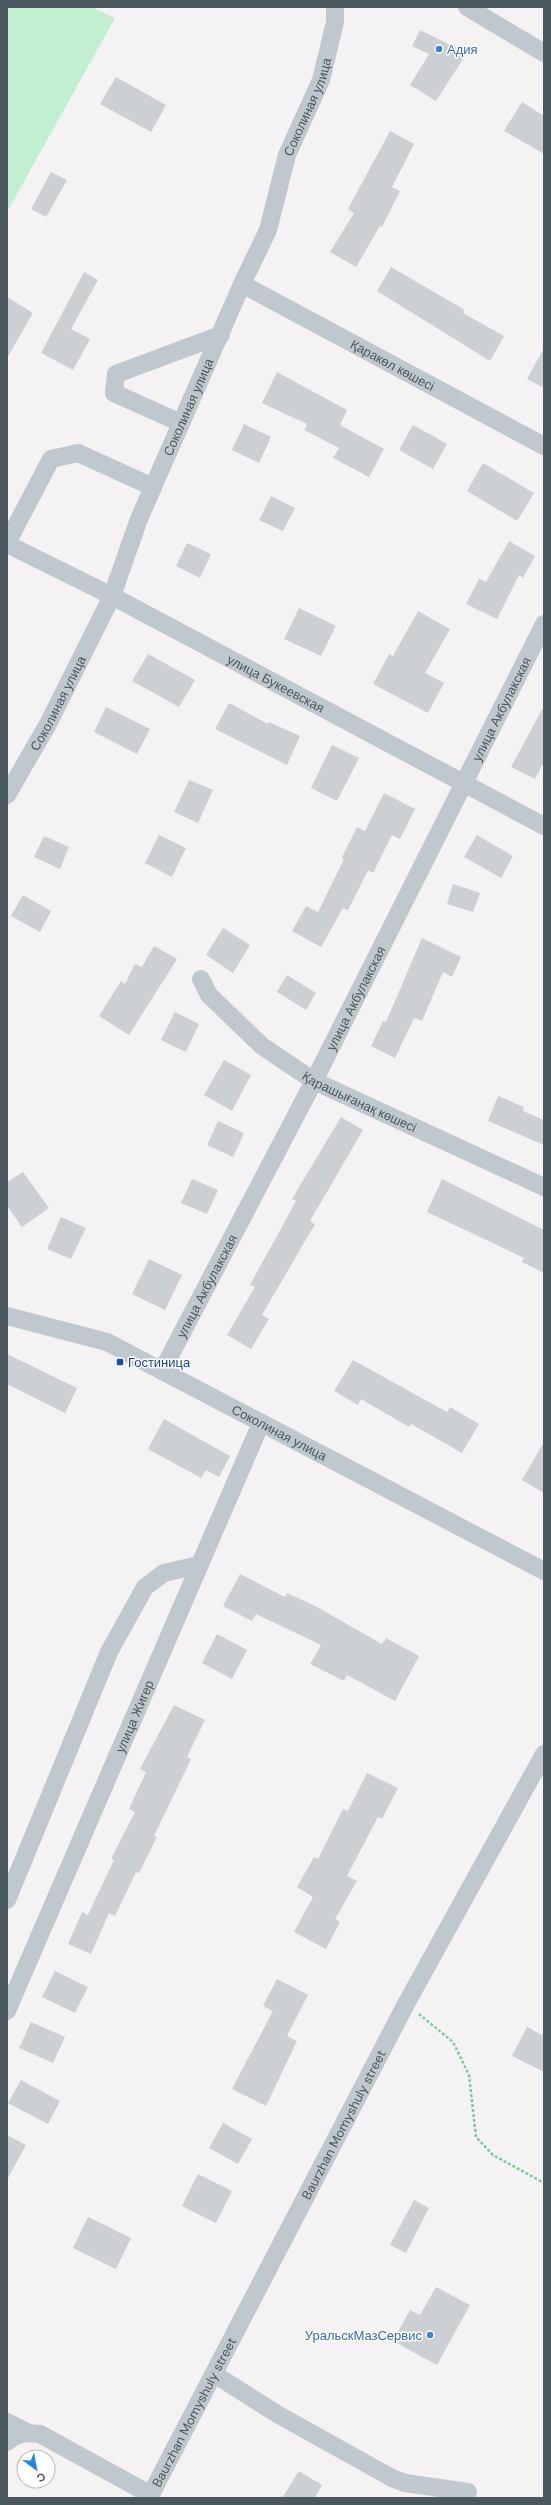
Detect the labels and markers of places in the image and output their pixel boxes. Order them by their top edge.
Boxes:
place label: Адия [447,41,478,58]
marker: Адия [434,44,444,54]
place label: Гостиница [128,1354,191,1371]
marker: Гостиница [115,1357,125,1367]
place label: УральскМазСервис [305,2327,422,2344]
marker: УральскМазСервис [425,2330,435,2340]

